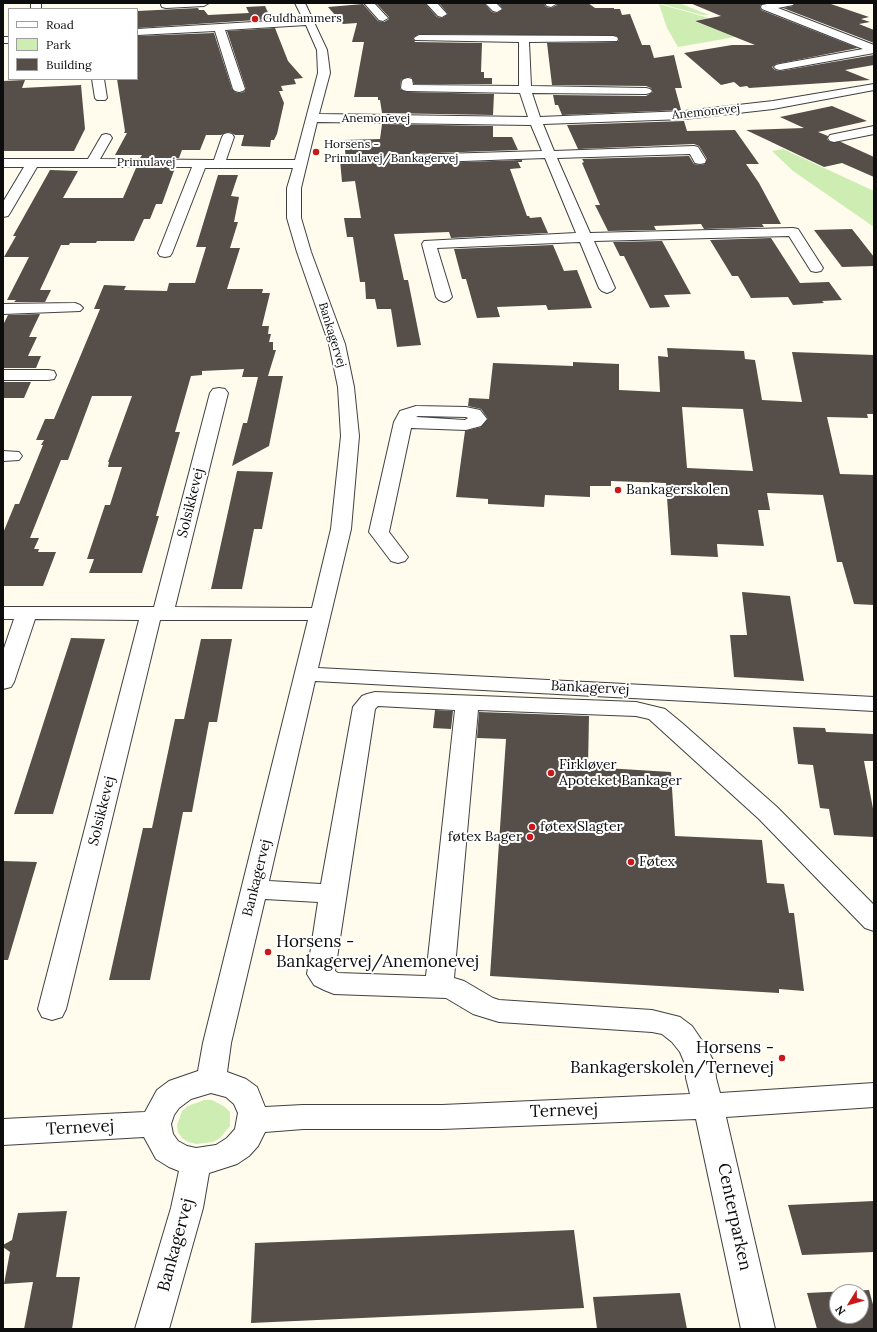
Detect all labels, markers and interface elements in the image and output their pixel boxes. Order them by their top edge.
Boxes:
legend [8,8,138,80]
place label: Guldhammers [263,12,342,26]
marker: Guldhammers [250,14,260,24]
text: Road [46,17,74,32]
text: Park [46,37,71,52]
text: Building [46,57,92,72]
street label: Anemonevej [671,101,741,123]
street label: Anemonevej [342,112,410,126]
place label: Horsens - Primulavej/Bankagervej [324,138,458,166]
marker: Horsens - Primulavej/Bankagervej [311,147,321,157]
street label: Primulavej [117,156,175,170]
street label: Bankagervej [315,301,349,369]
street label: Solsikkevej [174,466,208,540]
place label: Bankagerskolen [626,482,728,498]
marker: Bankagerskolen [613,485,623,495]
street label: Bankagervej [550,678,630,698]
place label: Firkløver Apoteket Bankager [559,757,682,790]
marker: Firkløver Apoteket Bankager [546,768,556,778]
street label: Solsikkevej [85,774,119,848]
place label: føtex Slagter [540,819,623,835]
marker: føtex Slagter [527,822,537,832]
place label: føtex Bager [448,829,522,845]
marker: føtex Bager [525,832,535,842]
street label: Bankagervej [239,838,275,918]
place label: Føtex [639,854,675,870]
marker: Føtex [626,857,636,867]
place label: Horsens - Bankagervej/Anemonevej [276,932,479,972]
marker: Horsens - Bankagervej/Anemonevej [263,947,273,957]
place label: Horsens - Bankagerskolen/Ternevej [570,1038,774,1078]
marker: Horsens - Bankagerskolen/Ternevej [777,1053,787,1063]
street label: Ternevej [530,1100,598,1122]
street label: Ternevej [45,1116,115,1140]
street label: Centerparken [713,1161,755,1273]
street label: Bankagervej [154,1196,198,1294]
north arrow [829,1284,869,1324]
text: N [832,1303,848,1318]

